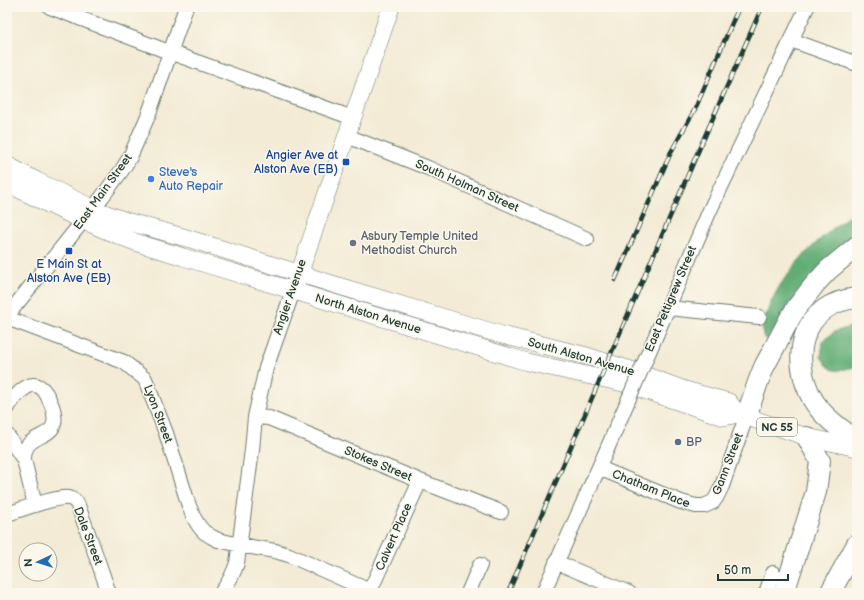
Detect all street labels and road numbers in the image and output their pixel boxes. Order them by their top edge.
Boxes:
street label: East Main Street [70,151,136,233]
street label: South Holman Street [413,156,521,216]
street label: East Pettigrew Street [642,243,700,354]
street label: Angier Avenue [270,257,310,337]
street label: North Alston Avenue [313,291,423,337]
street label: South Alston Avenue [526,335,636,379]
street label: Lyon Street [140,383,176,445]
road number: NC 55 [757,418,797,436]
street label: Gann Street [709,431,747,497]
street label: Stokes Street [342,443,414,485]
street label: Chatham Place [610,467,692,511]
street label: Calvert Place [372,501,416,573]
street label: Dale Street [70,505,106,567]

